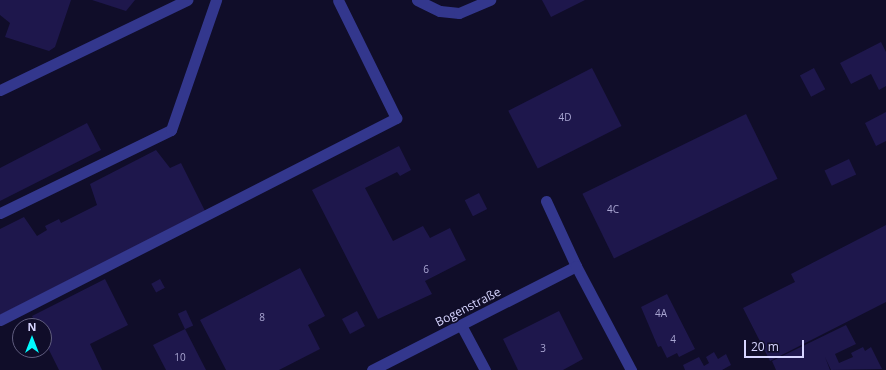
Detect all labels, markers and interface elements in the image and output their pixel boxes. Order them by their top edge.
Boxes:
house number: 4D [559,112,571,124]
house number: 4C [607,204,619,216]
house number: 6 [423,264,429,276]
street label: Bogenstraße [433,284,503,330]
house number: 4A [655,308,667,320]
house number: 8 [259,312,265,324]
north arrow [12,318,52,358]
text: N [28,319,36,334]
scale bar [746,332,806,358]
house number: 4 [670,334,676,346]
text: 20 m [751,338,779,355]
house number: 3 [540,343,546,355]
house number: 10 [174,352,186,364]

